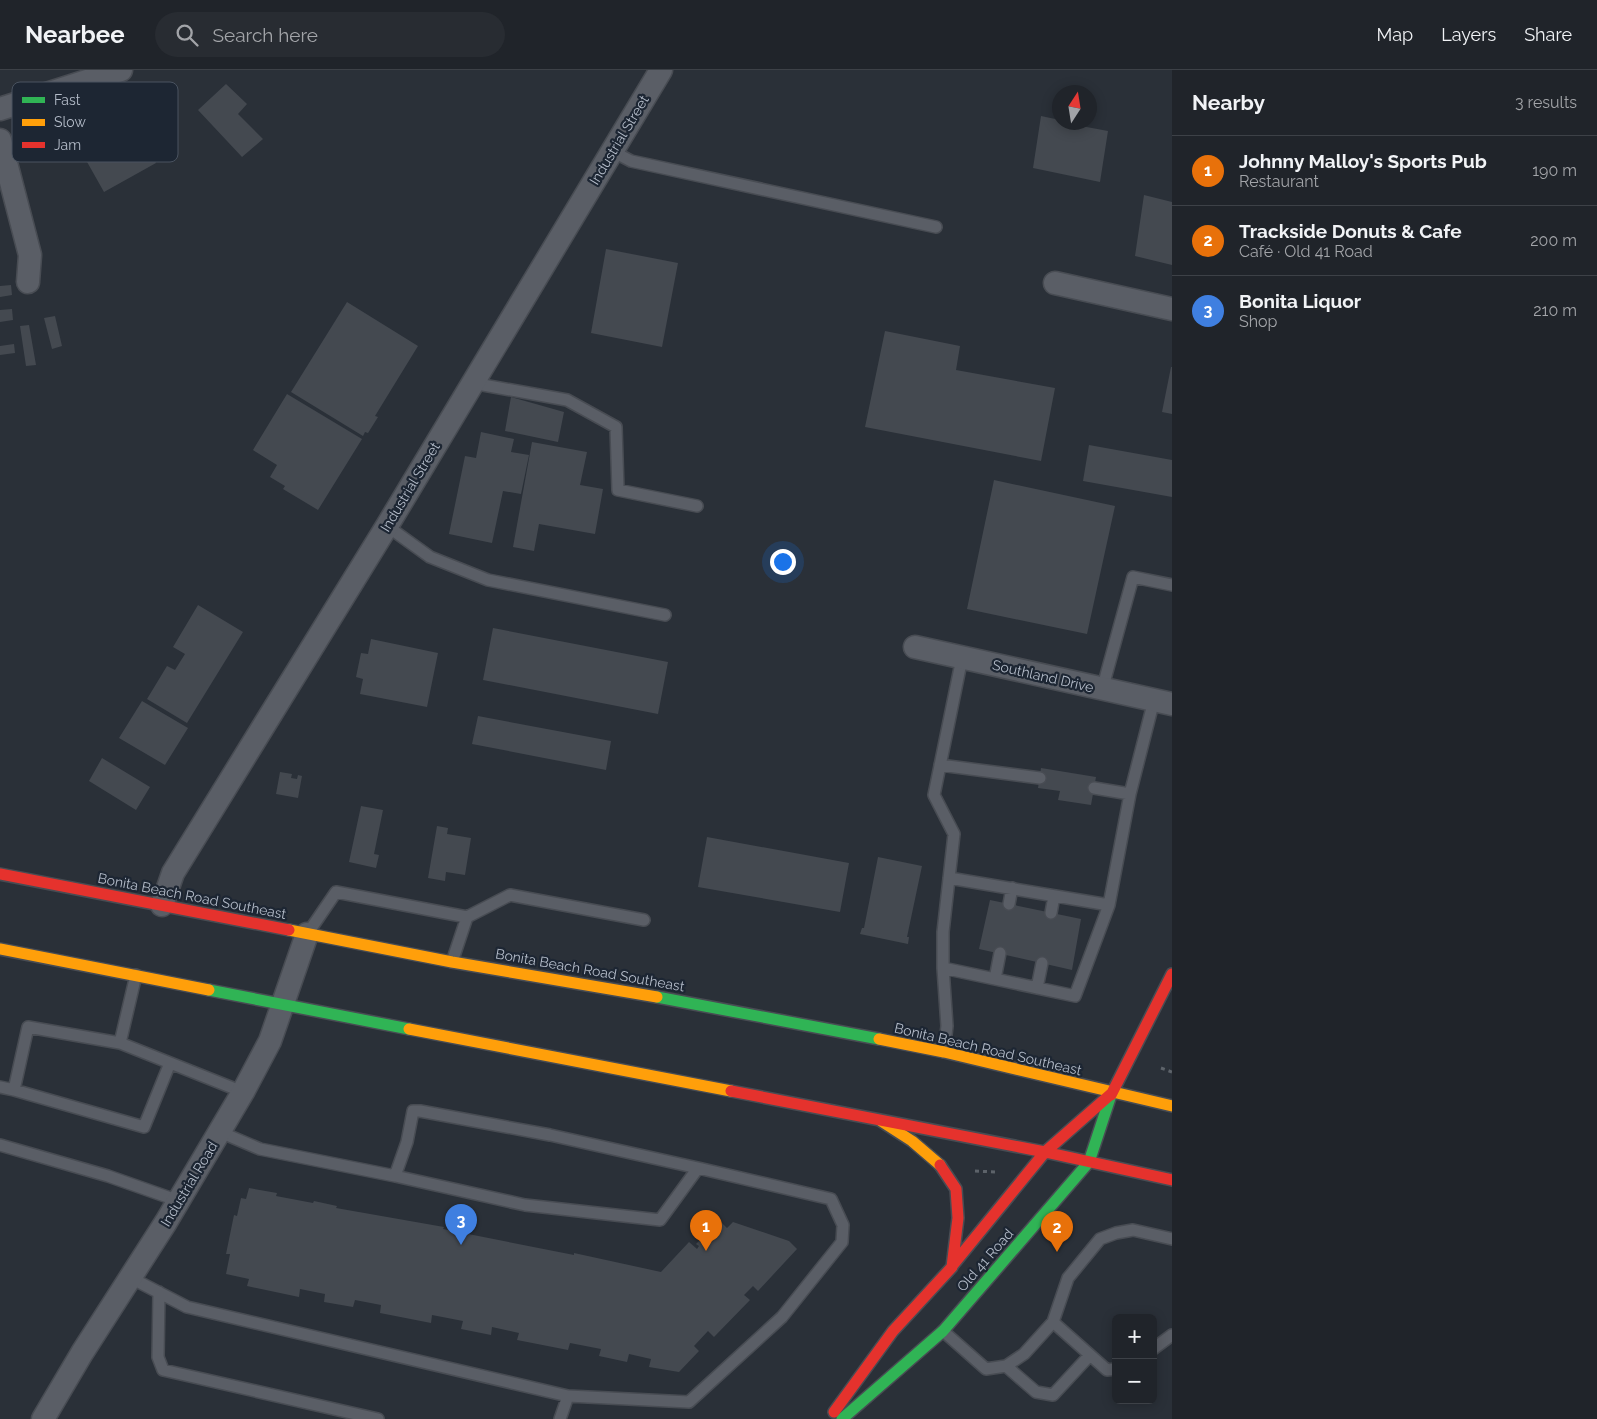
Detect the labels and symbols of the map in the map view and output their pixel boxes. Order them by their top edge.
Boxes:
legend [12,82,178,162]
north arrow [1052,85,1097,130]
text: Fast [54,92,81,108]
street label: Industrial Street [586,92,652,188]
text: Slow [54,114,86,130]
text: Jam [54,137,81,153]
street label: Industrial Street [377,439,443,535]
your location [770,549,796,575]
street label: Southland Drive [991,657,1095,695]
street label: Bonita Beach Road Southeast [96,870,288,922]
street label: Bonita Beach Road Southeast [494,945,686,995]
street label: Bonita Beach Road Southeast [893,1020,1084,1078]
street label: Industrial Road [157,1139,221,1229]
pin: 3 [445,1204,477,1245]
pin: 1 [690,1210,722,1251]
pin: 2 [1041,1211,1073,1252]
street label: Old 41 Road [954,1226,1016,1294]

